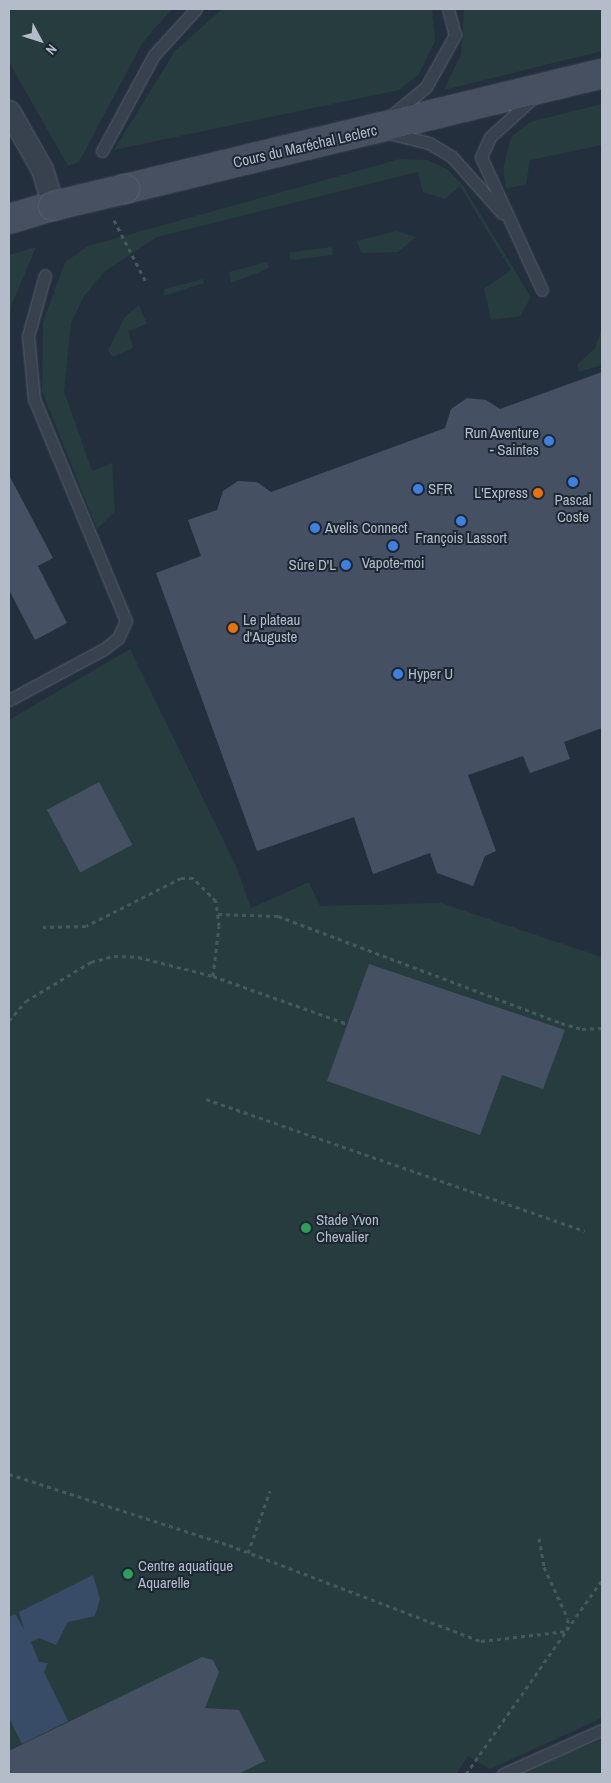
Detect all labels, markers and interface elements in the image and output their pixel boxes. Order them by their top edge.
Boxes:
north arrow [15,15,65,65]
text: N [42,41,61,59]
street label: Cours du Maréchal Leclerc [231,121,379,171]
place label: Run Aventure - Saintes [464,423,539,458]
marker: Run Aventure - Saintes [543,435,555,447]
marker: Pascal Coste [567,476,579,488]
place label: SFR [428,480,453,498]
marker: SFR [412,483,424,495]
place label: L'Express [474,484,528,502]
marker: L'Express [532,487,544,499]
place label: Pascal Coste [555,490,591,525]
marker: François Lassort [455,515,467,527]
place label: Avelis Connect [325,519,408,537]
marker: Avelis Connect [309,522,321,534]
place label: François Lassort [415,529,507,547]
marker: Vapote-moi [387,540,399,552]
place label: Vapote-moi [362,554,424,572]
place label: Sûre D'L [289,556,336,574]
marker: Sûre D'L [340,559,352,571]
place label: Le plateau d'Auguste [243,610,300,645]
marker: Le plateau d'Auguste [227,622,239,634]
place label: Hyper U [408,665,453,683]
marker: Hyper U [392,668,404,680]
place label: Stade Yvon Chevalier [316,1210,379,1245]
marker: Stade Yvon Chevalier [300,1222,312,1234]
place label: Centre aquatique Aquarelle [138,1556,233,1591]
marker: Centre aquatique Aquarelle [122,1568,134,1580]

